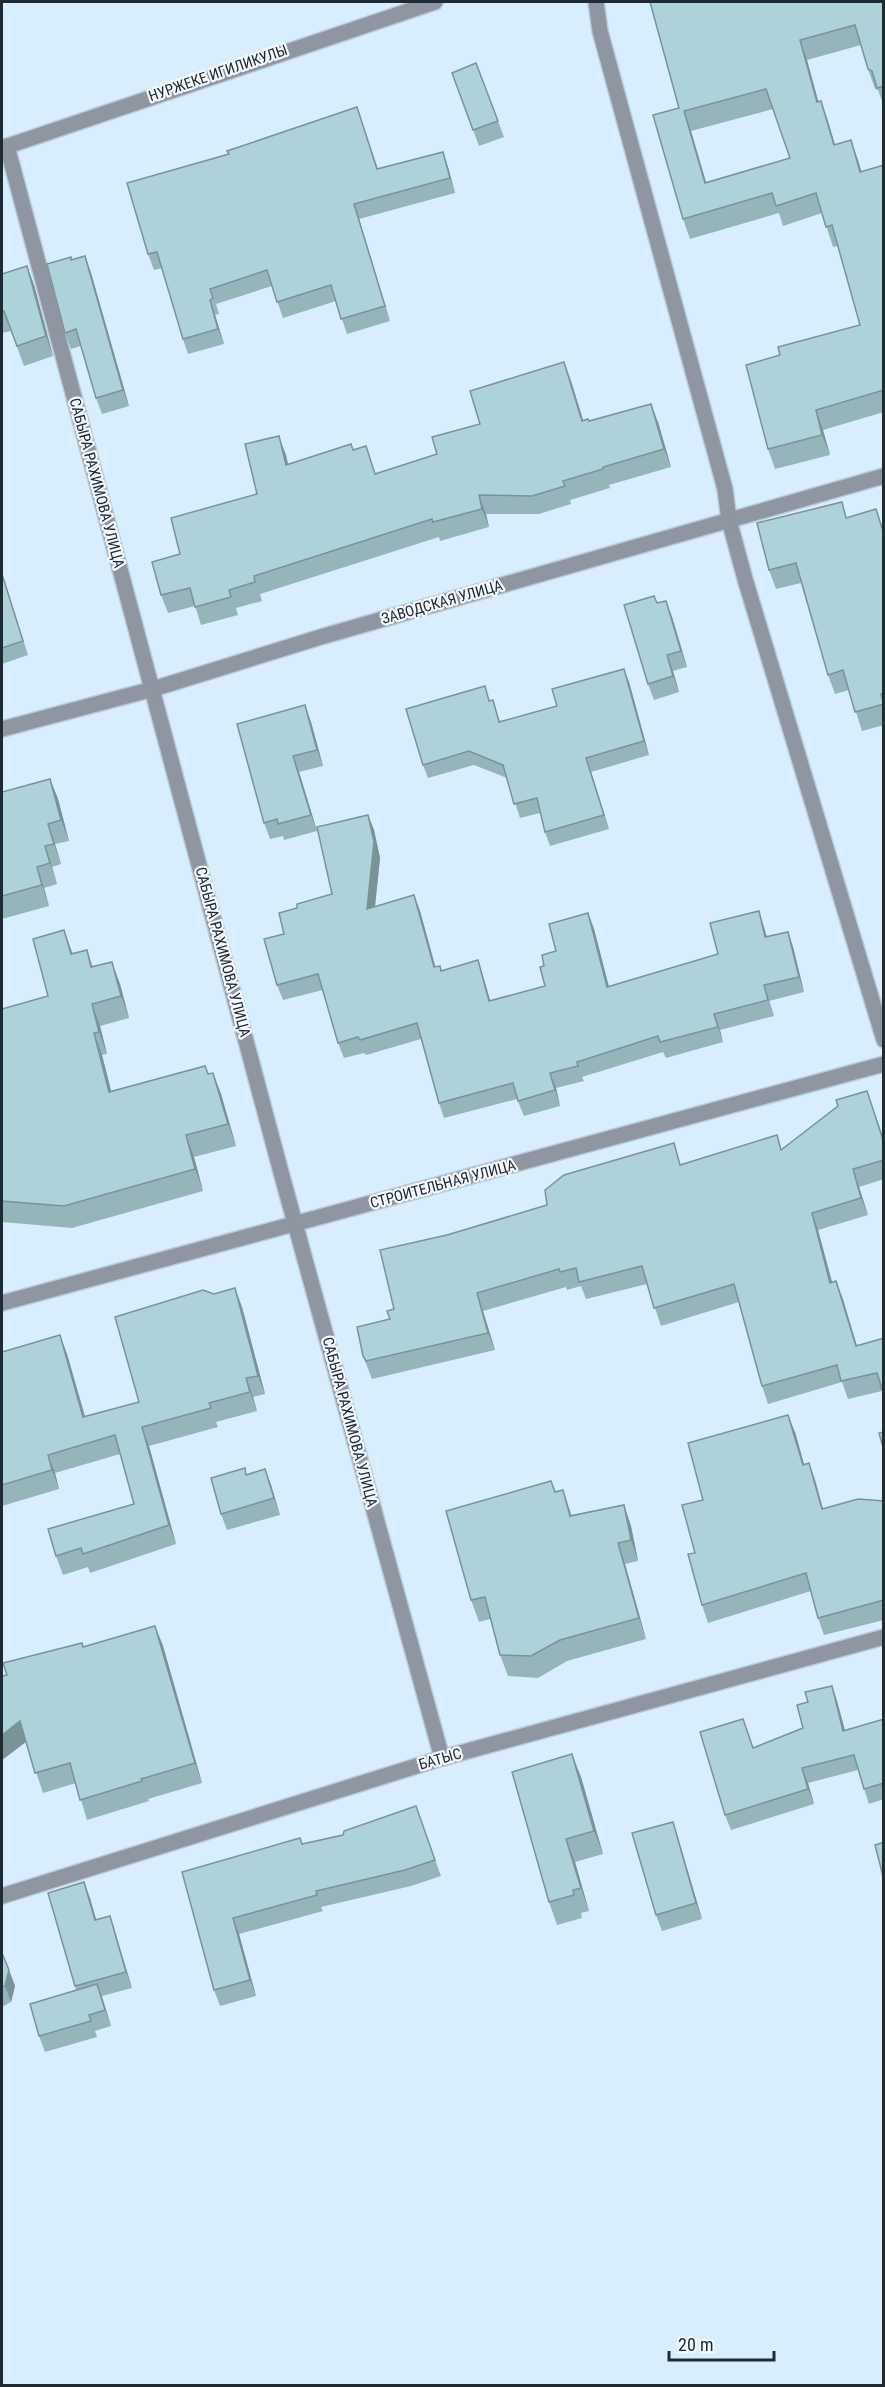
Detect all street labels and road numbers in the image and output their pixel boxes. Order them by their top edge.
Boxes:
street label: НУРЖЕКЕ ИГИЛИКУЛЫ [146,41,290,105]
street label: САБЫРА РАХИМОВА УЛИЦА [66,396,128,570]
street label: ЗАВОДСКАЯ УЛИЦА [379,576,505,628]
street label: САБЫРА РАХИМОВА УЛИЦА [192,865,254,1039]
street label: СТРОИТЕЛЬНАЯ УЛИЦА [368,1156,518,1212]
street label: САБЫРА РАХИМОВА УЛИЦА [319,1335,381,1509]
street label: БАТЫС [417,1744,463,1774]

